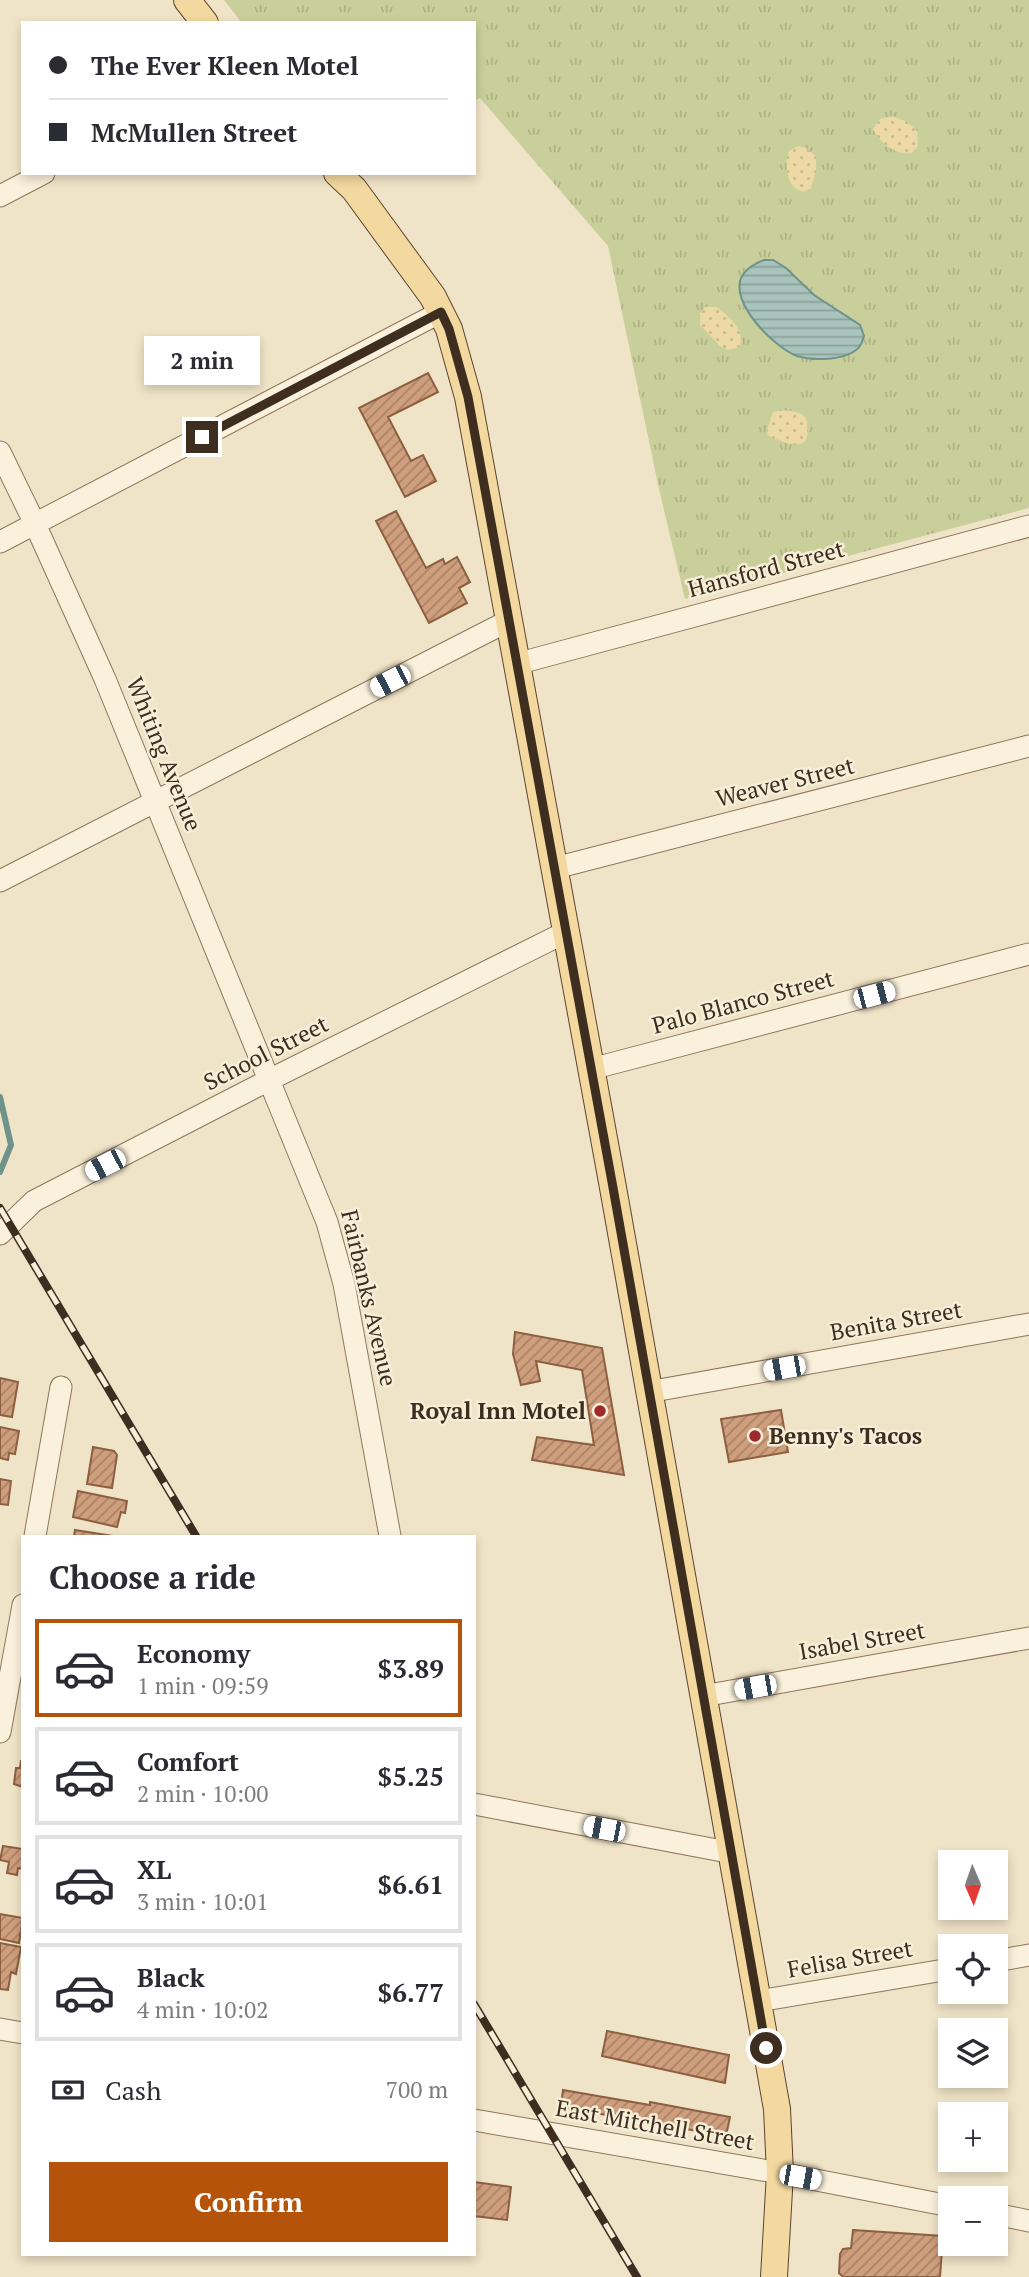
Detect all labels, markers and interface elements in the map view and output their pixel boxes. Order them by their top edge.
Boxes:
text: The Ever Kleen Motel [91,48,359,82]
text: McMullen Street [91,115,298,149]
callout: 2 min [144,336,260,384]
text: 2 min [171,345,233,376]
route end [186,421,218,453]
street label: Hansford Street [684,533,848,604]
car [367,662,414,700]
street label: Whiting Avenue [119,672,209,835]
street label: Weaver Street [712,749,858,814]
street label: Palo Blanco Street [649,962,838,1041]
car [851,979,898,1011]
street label: School Street [198,1008,334,1097]
car [82,1146,129,1184]
street label: Fairbanks Avenue [334,1207,405,1389]
street label: Benita Street [828,1294,965,1347]
car [762,1354,807,1382]
place label: Royal Inn Motel [410,1395,586,1426]
marker: Royal Inn Motel [592,1403,608,1419]
place label: Benny's Tacos [769,1420,922,1451]
marker: Benny's Tacos [747,1428,763,1444]
text: Choose a ride [49,1556,256,1598]
street label: Isabel Street [796,1614,928,1667]
text: Economy [137,1636,250,1670]
icon: car [53,1637,116,1700]
text: $3.89 [378,1651,444,1685]
text: 1 min · 09:59 [137,1670,269,1701]
car [733,1673,778,1701]
text: Comfort [137,1744,239,1778]
icon: car [53,1745,116,1808]
text: $5.25 [378,1759,444,1793]
text: 2 min · 10:00 [137,1778,269,1809]
car [582,1815,627,1843]
north arrow [938,1850,1008,1920]
map controls [938,1850,1008,2256]
text: XL [137,1852,171,1886]
icon: car [53,1853,116,1916]
text: $6.61 [378,1867,444,1901]
text: 3 min · 10:01 [137,1886,269,1917]
street label: Felisa Street [785,1932,915,1985]
button: locate [938,1934,1008,2004]
text: Black [137,1960,205,1994]
icon: car [53,1961,116,2024]
text: $6.77 [378,1975,444,2009]
text: 4 min · 10:02 [137,1994,269,2025]
button: layers [938,2018,1008,2088]
route start [750,2032,782,2064]
icon: cash [49,2071,87,2109]
text: Cash [105,2073,161,2107]
text: 700 m [386,2074,448,2105]
street label: East Mitchell Street [553,2092,757,2157]
button: + [938,2102,1008,2172]
button: Confirm [49,2162,448,2242]
car [778,2163,823,2191]
button: − [938,2186,1008,2256]

